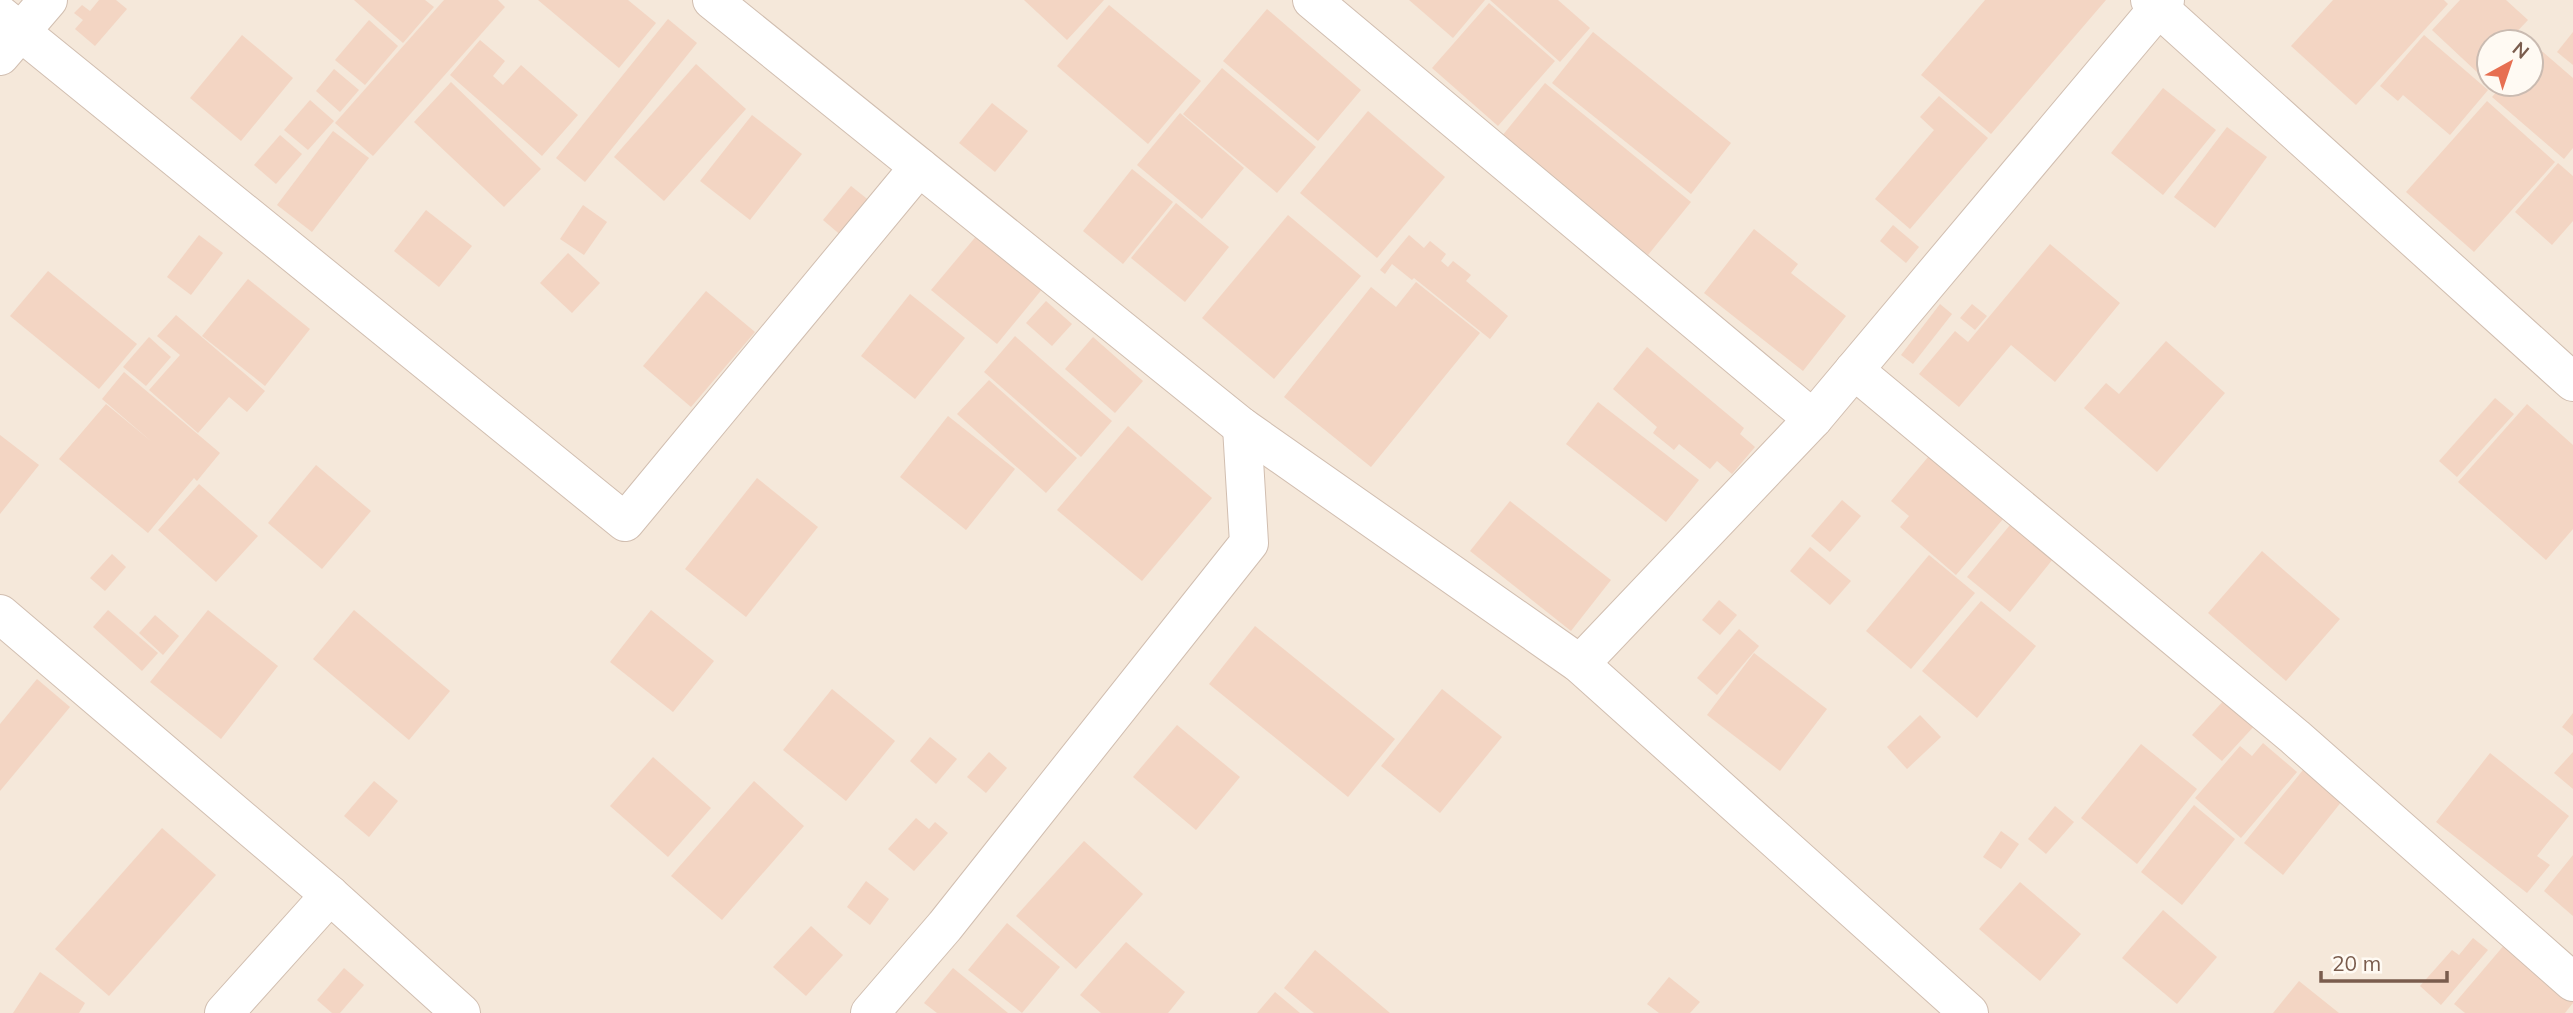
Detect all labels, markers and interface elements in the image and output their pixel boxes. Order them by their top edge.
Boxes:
north arrow [2475,28,2545,98]
text: N [2508,36,2534,64]
scale bar [2321,940,2447,984]
text: 20 m [2332,950,2381,976]

